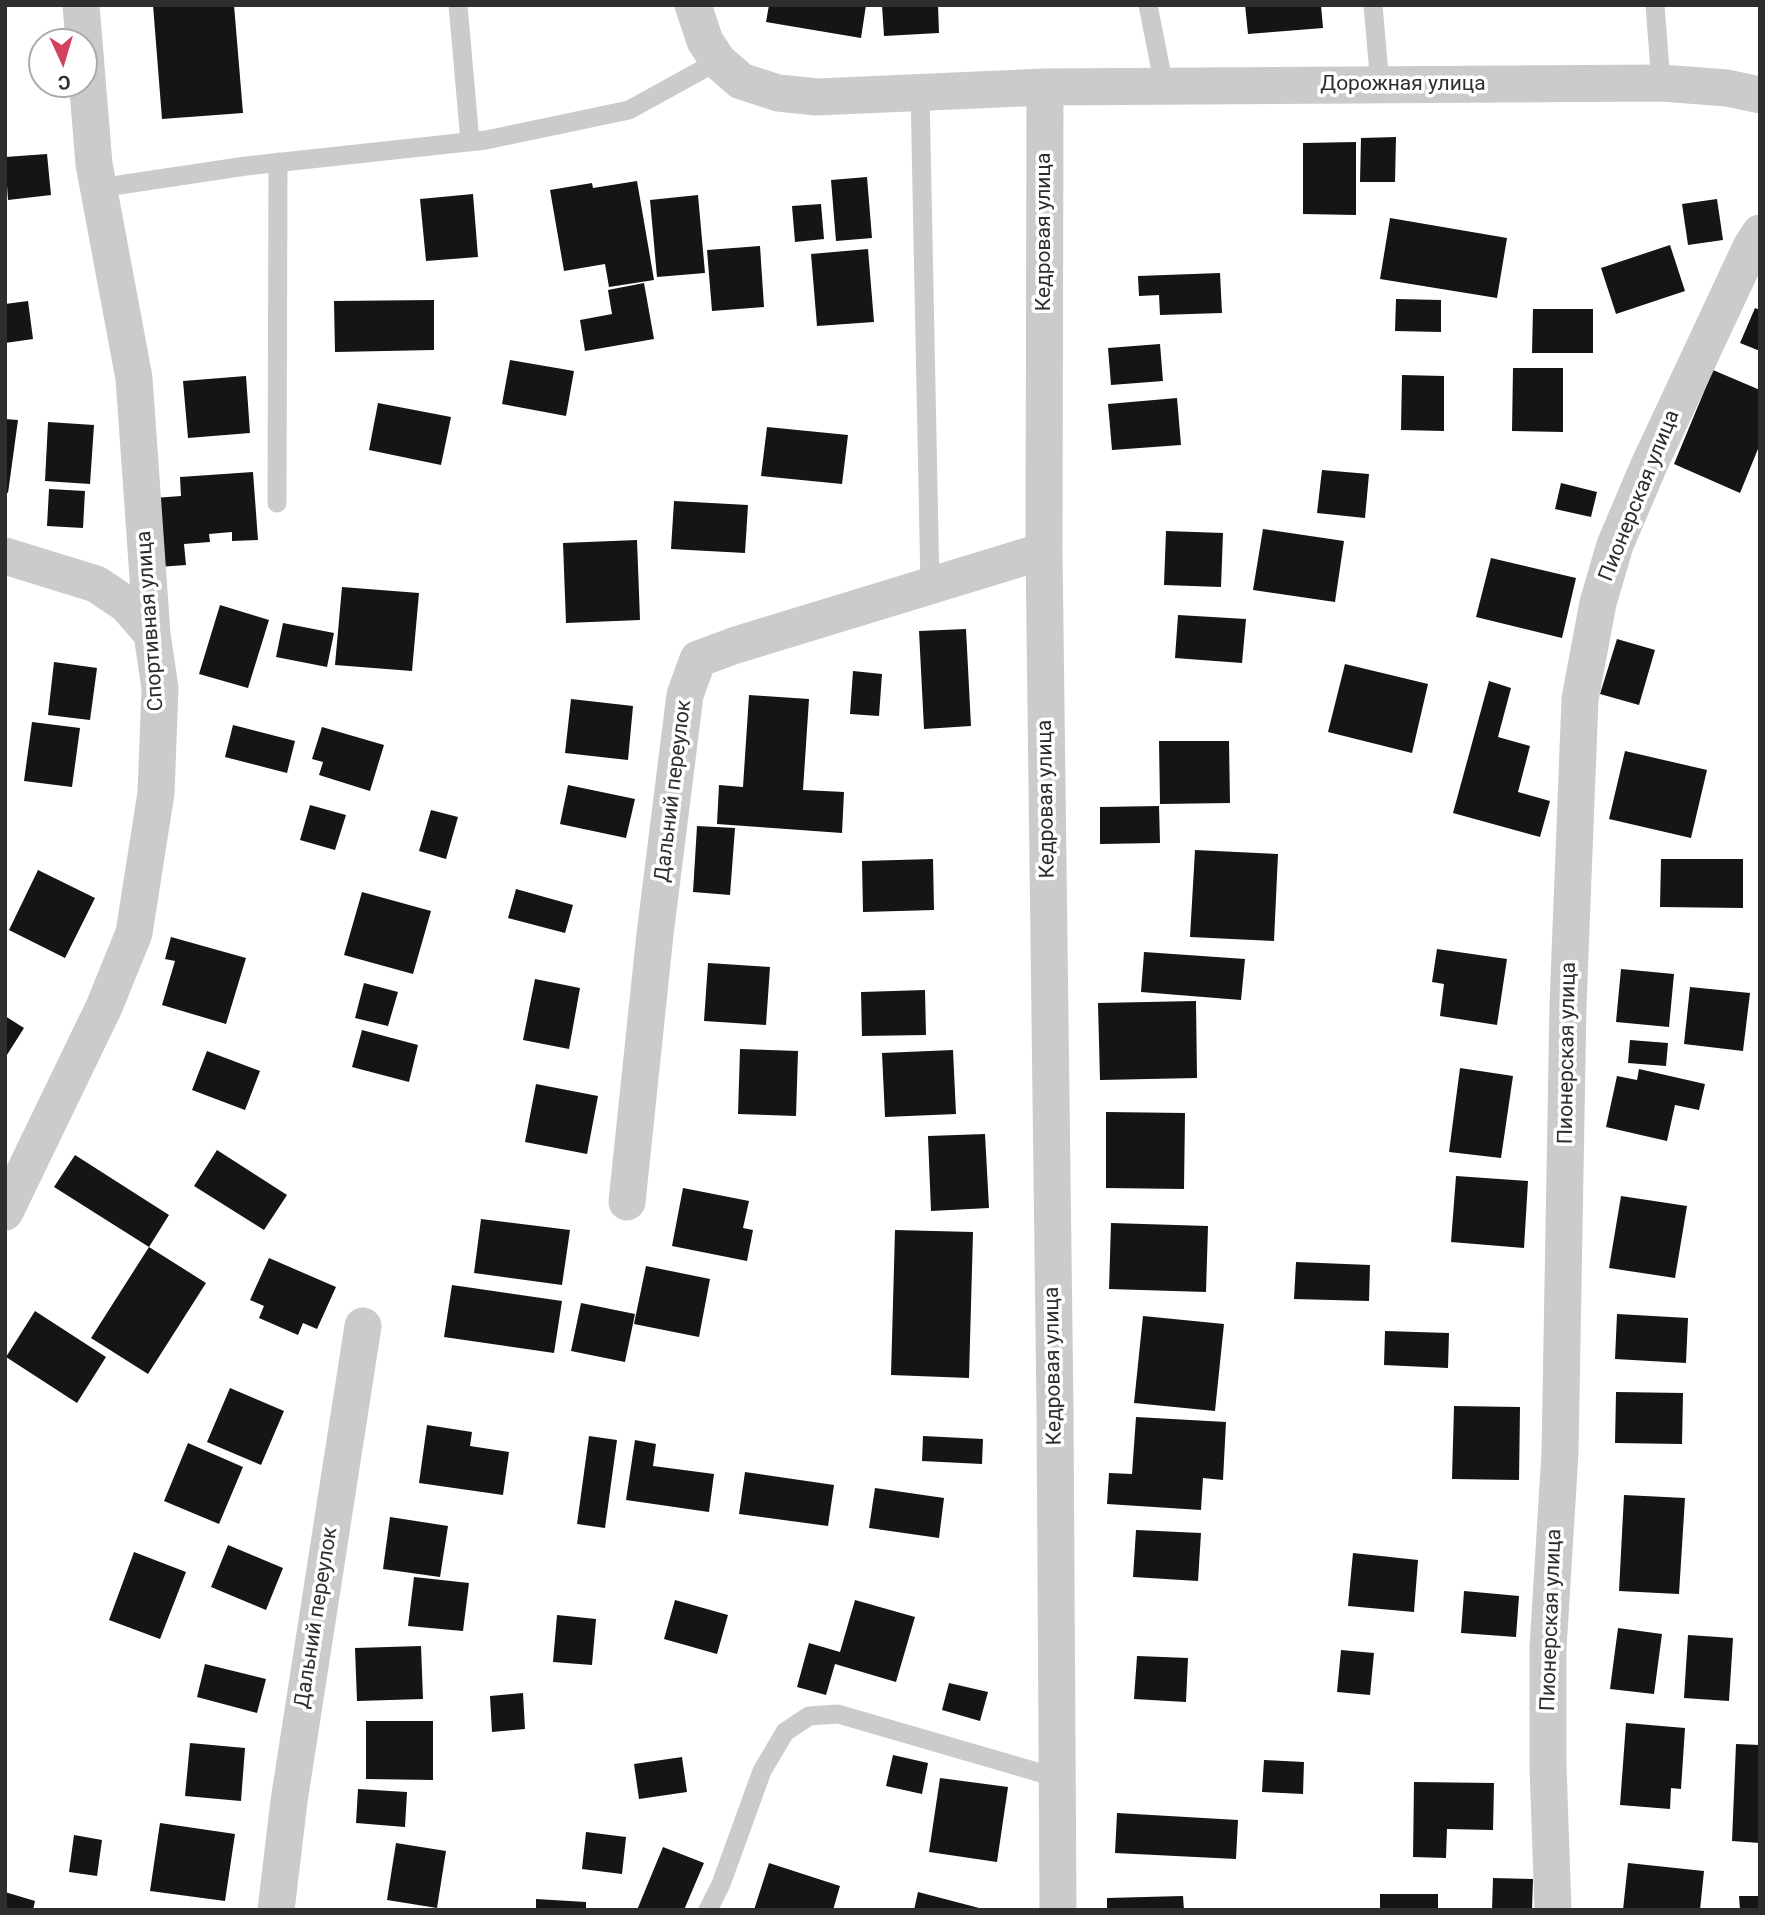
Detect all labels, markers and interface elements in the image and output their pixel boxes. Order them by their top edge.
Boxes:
north arrow [28,28,98,98]
text: С [57,71,71,94]
street label: Дорожная улица [1320,72,1486,98]
street label: Кедровая улица [1032,153,1058,311]
street label: Пионерская улица [1594,407,1686,585]
street label: Спортивная улица [132,530,170,712]
street label: Дальний переулок [650,698,698,884]
street label: Кедровая улица [1033,719,1061,879]
street label: Пионерская улица [1554,962,1582,1144]
street label: Кедровая улица [1040,1286,1068,1446]
street label: Дальний переулок [290,1525,344,1711]
street label: Пионерская улица [1536,1528,1568,1712]

